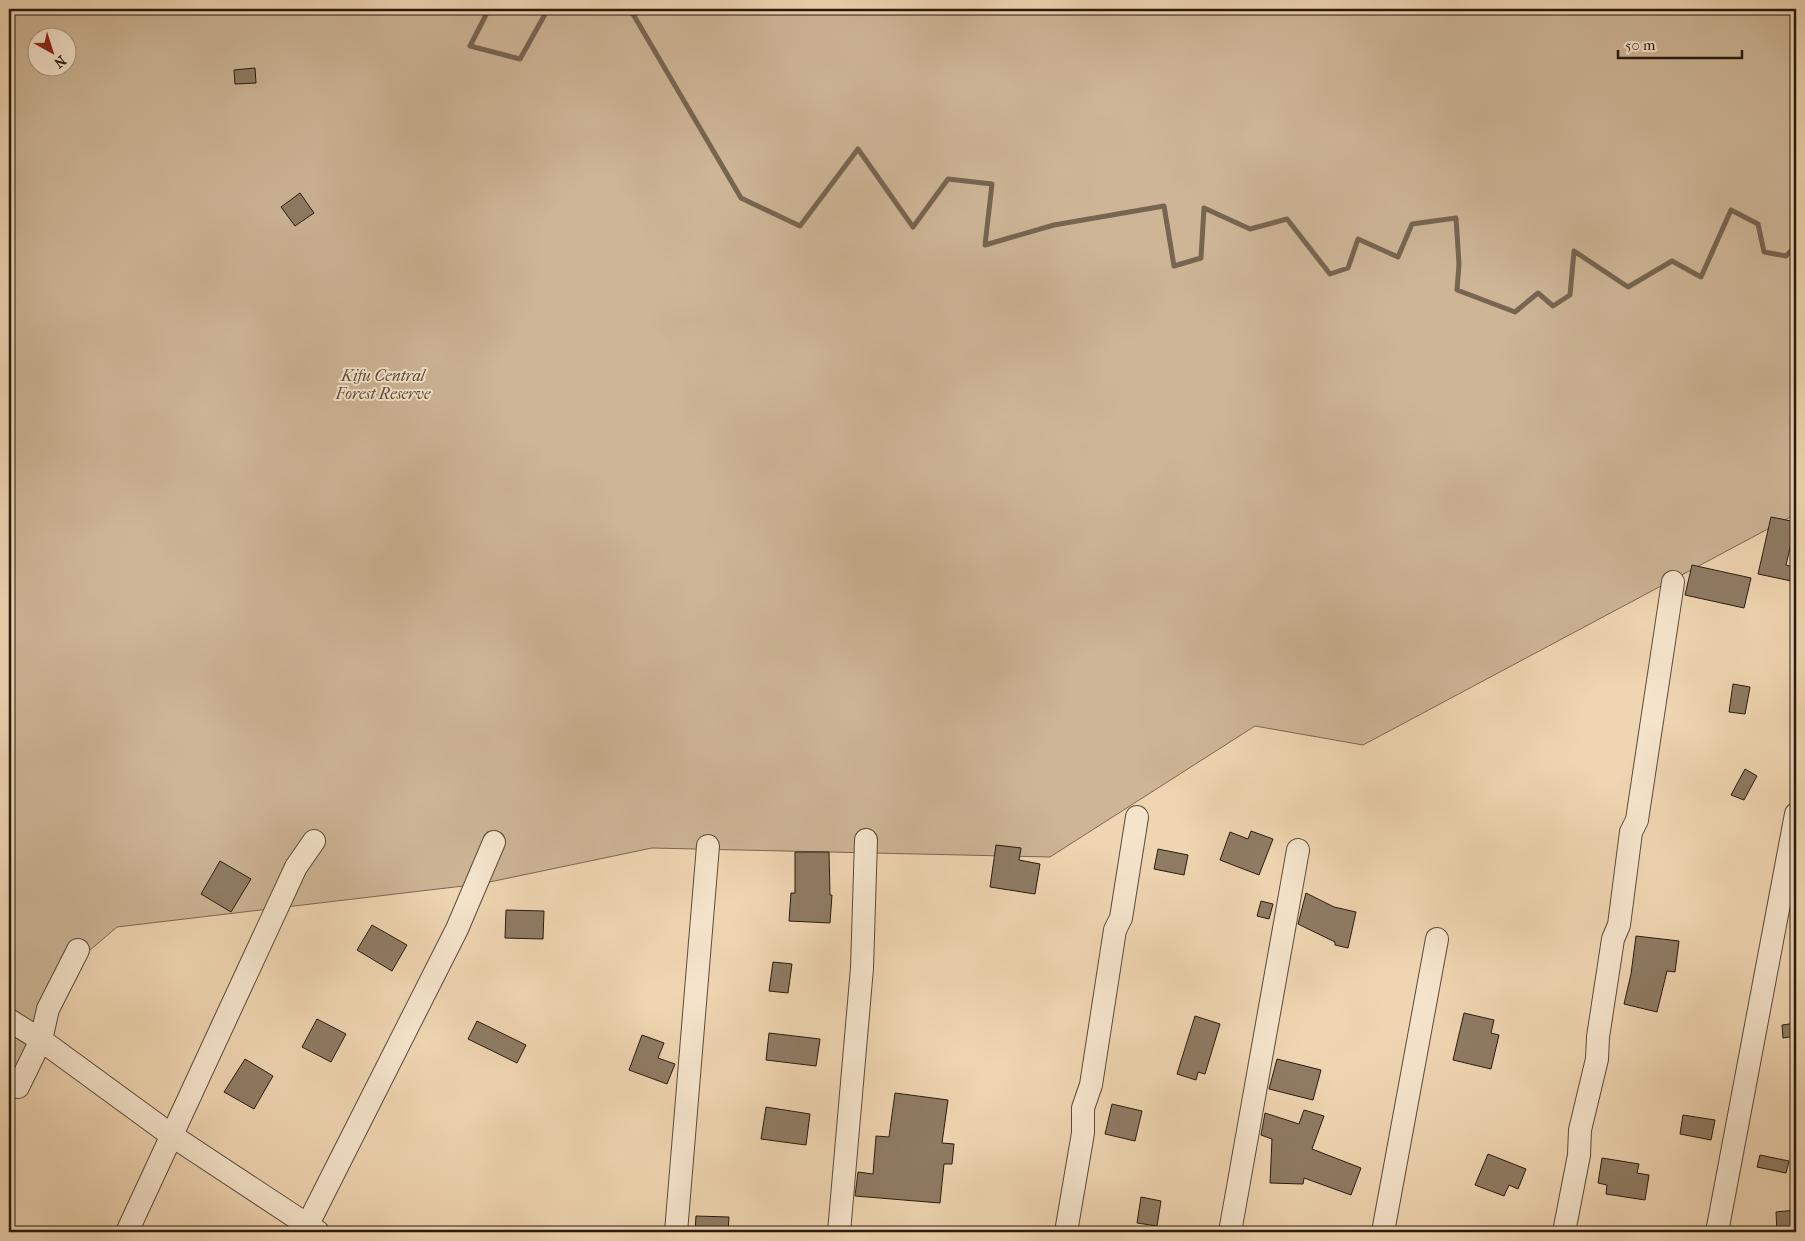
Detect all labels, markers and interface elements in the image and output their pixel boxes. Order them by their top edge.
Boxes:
north arrow [28,28,78,78]
scale bar [1618,28,1741,60]
text: 50 m [1625,36,1656,54]
text: N [50,52,69,72]
park label: Kifu Central Forest Reserve [335,366,431,403]

